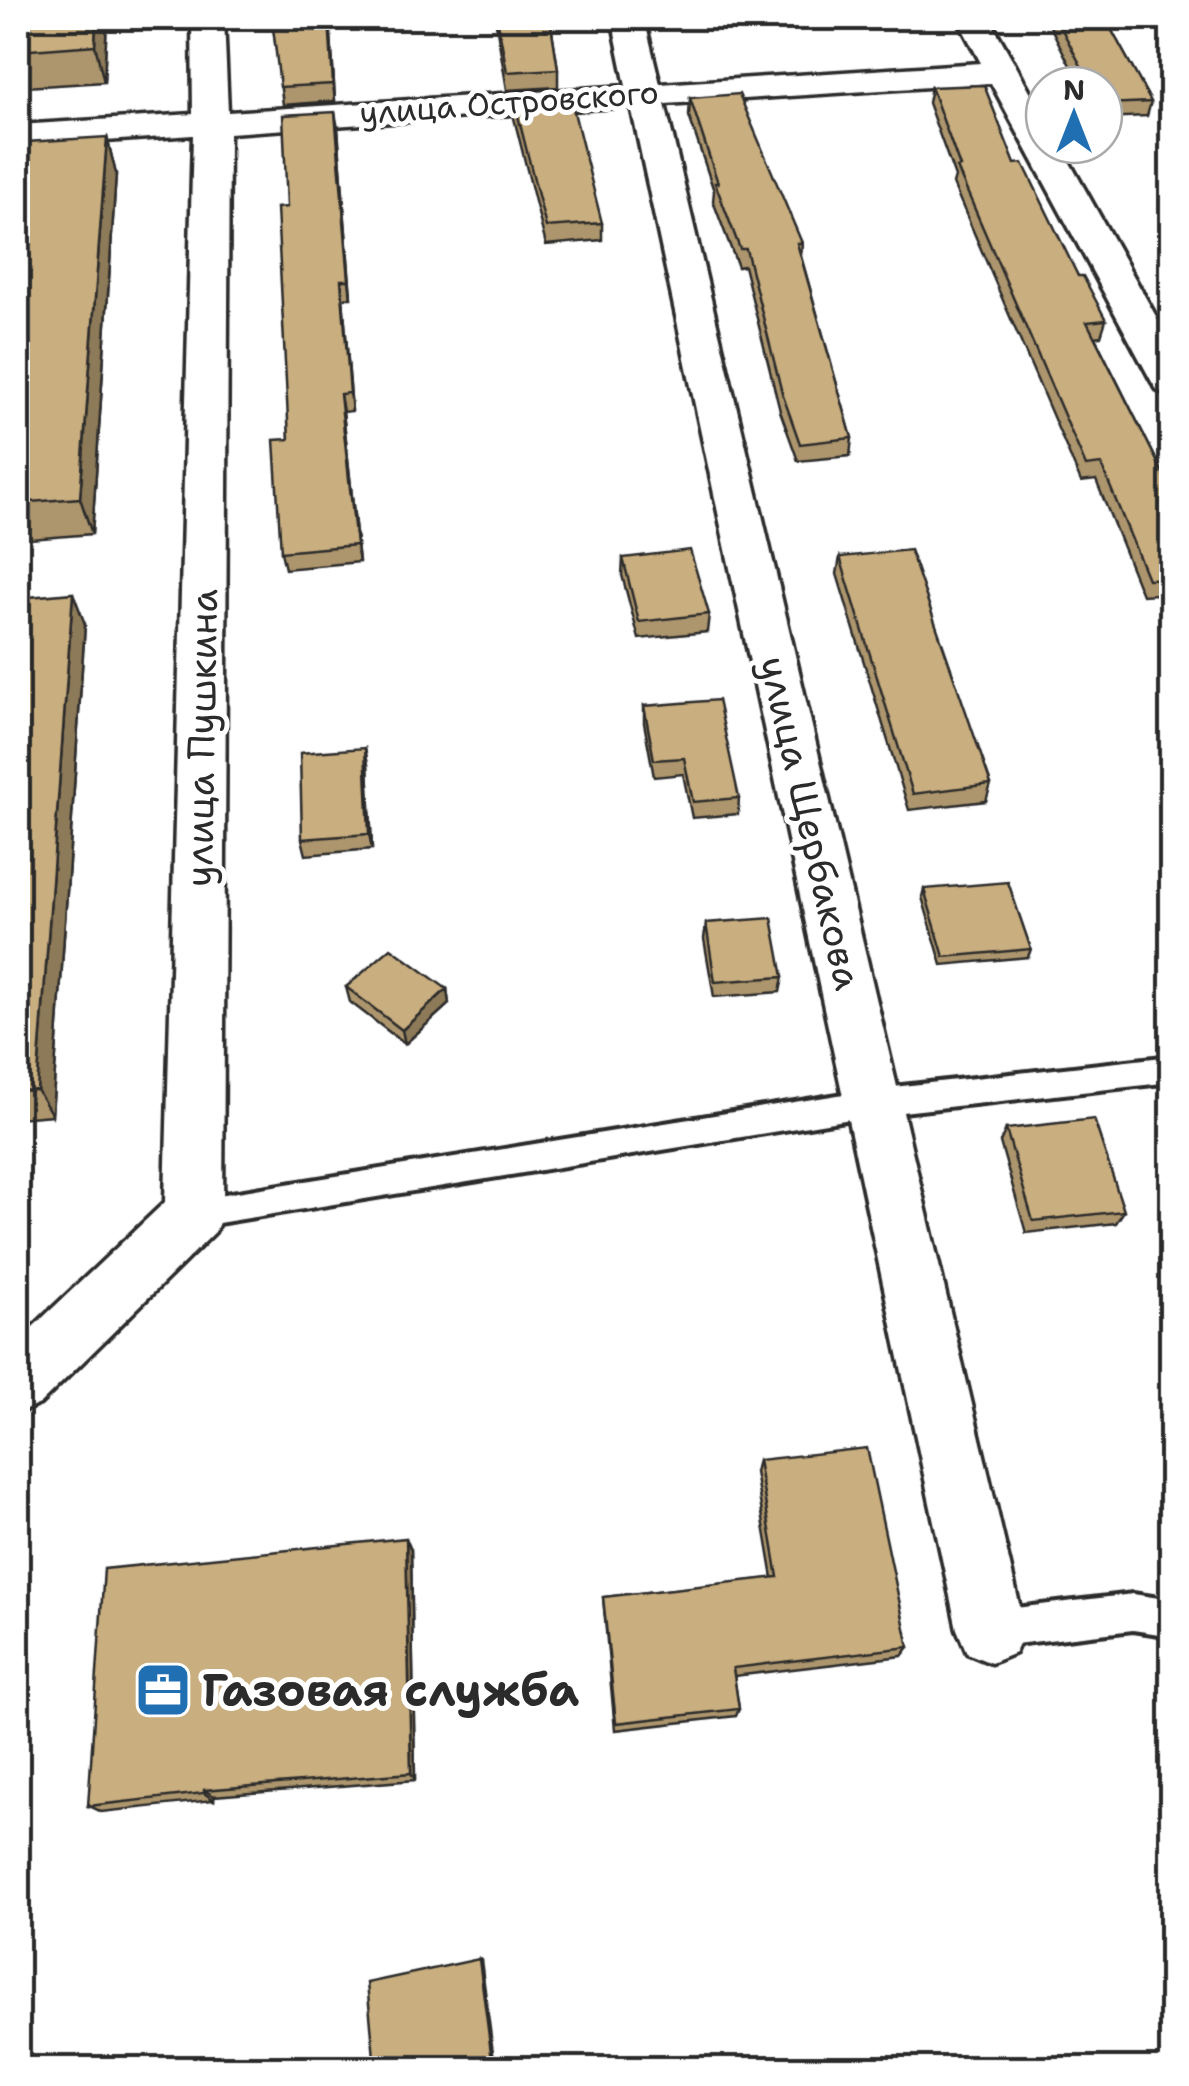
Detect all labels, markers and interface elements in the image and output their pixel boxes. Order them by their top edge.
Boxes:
north arrow [1024,65,1124,165]
street label: улица Островского [358,70,660,134]
text: N [1063,71,1085,109]
street label: улица Пушкина [173,588,229,888]
street label: улица Щербакова [748,651,874,995]
office icon: Газовая служба [133,1660,193,1720]
place label: Газовая служба [202,1660,580,1720]

